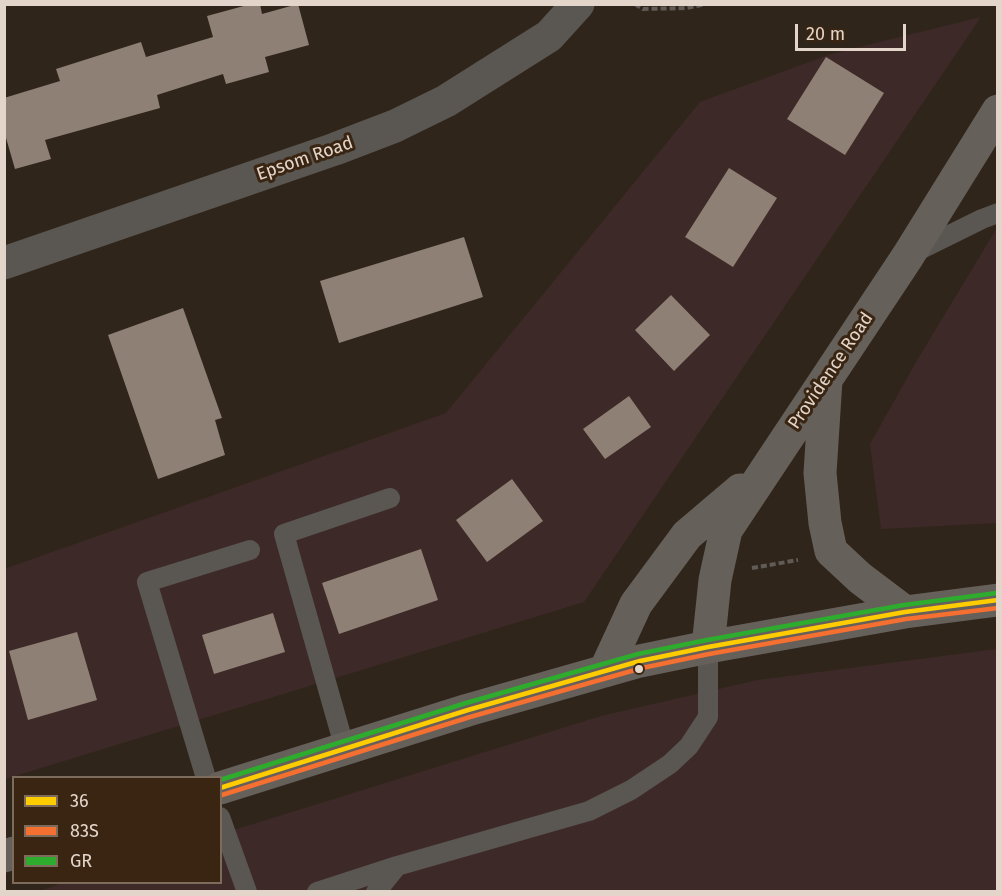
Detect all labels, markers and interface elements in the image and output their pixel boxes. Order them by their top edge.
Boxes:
scale bar [798,12,909,50]
text: 20 m [806,23,845,45]
street label: Epsom Road [254,132,356,186]
street label: Providence Road [784,308,878,434]
unlabelled marker [633,663,645,675]
legend [12,776,222,884]
text: 36 [70,790,89,812]
text: 83S [70,820,99,842]
text: GR [70,850,92,872]

